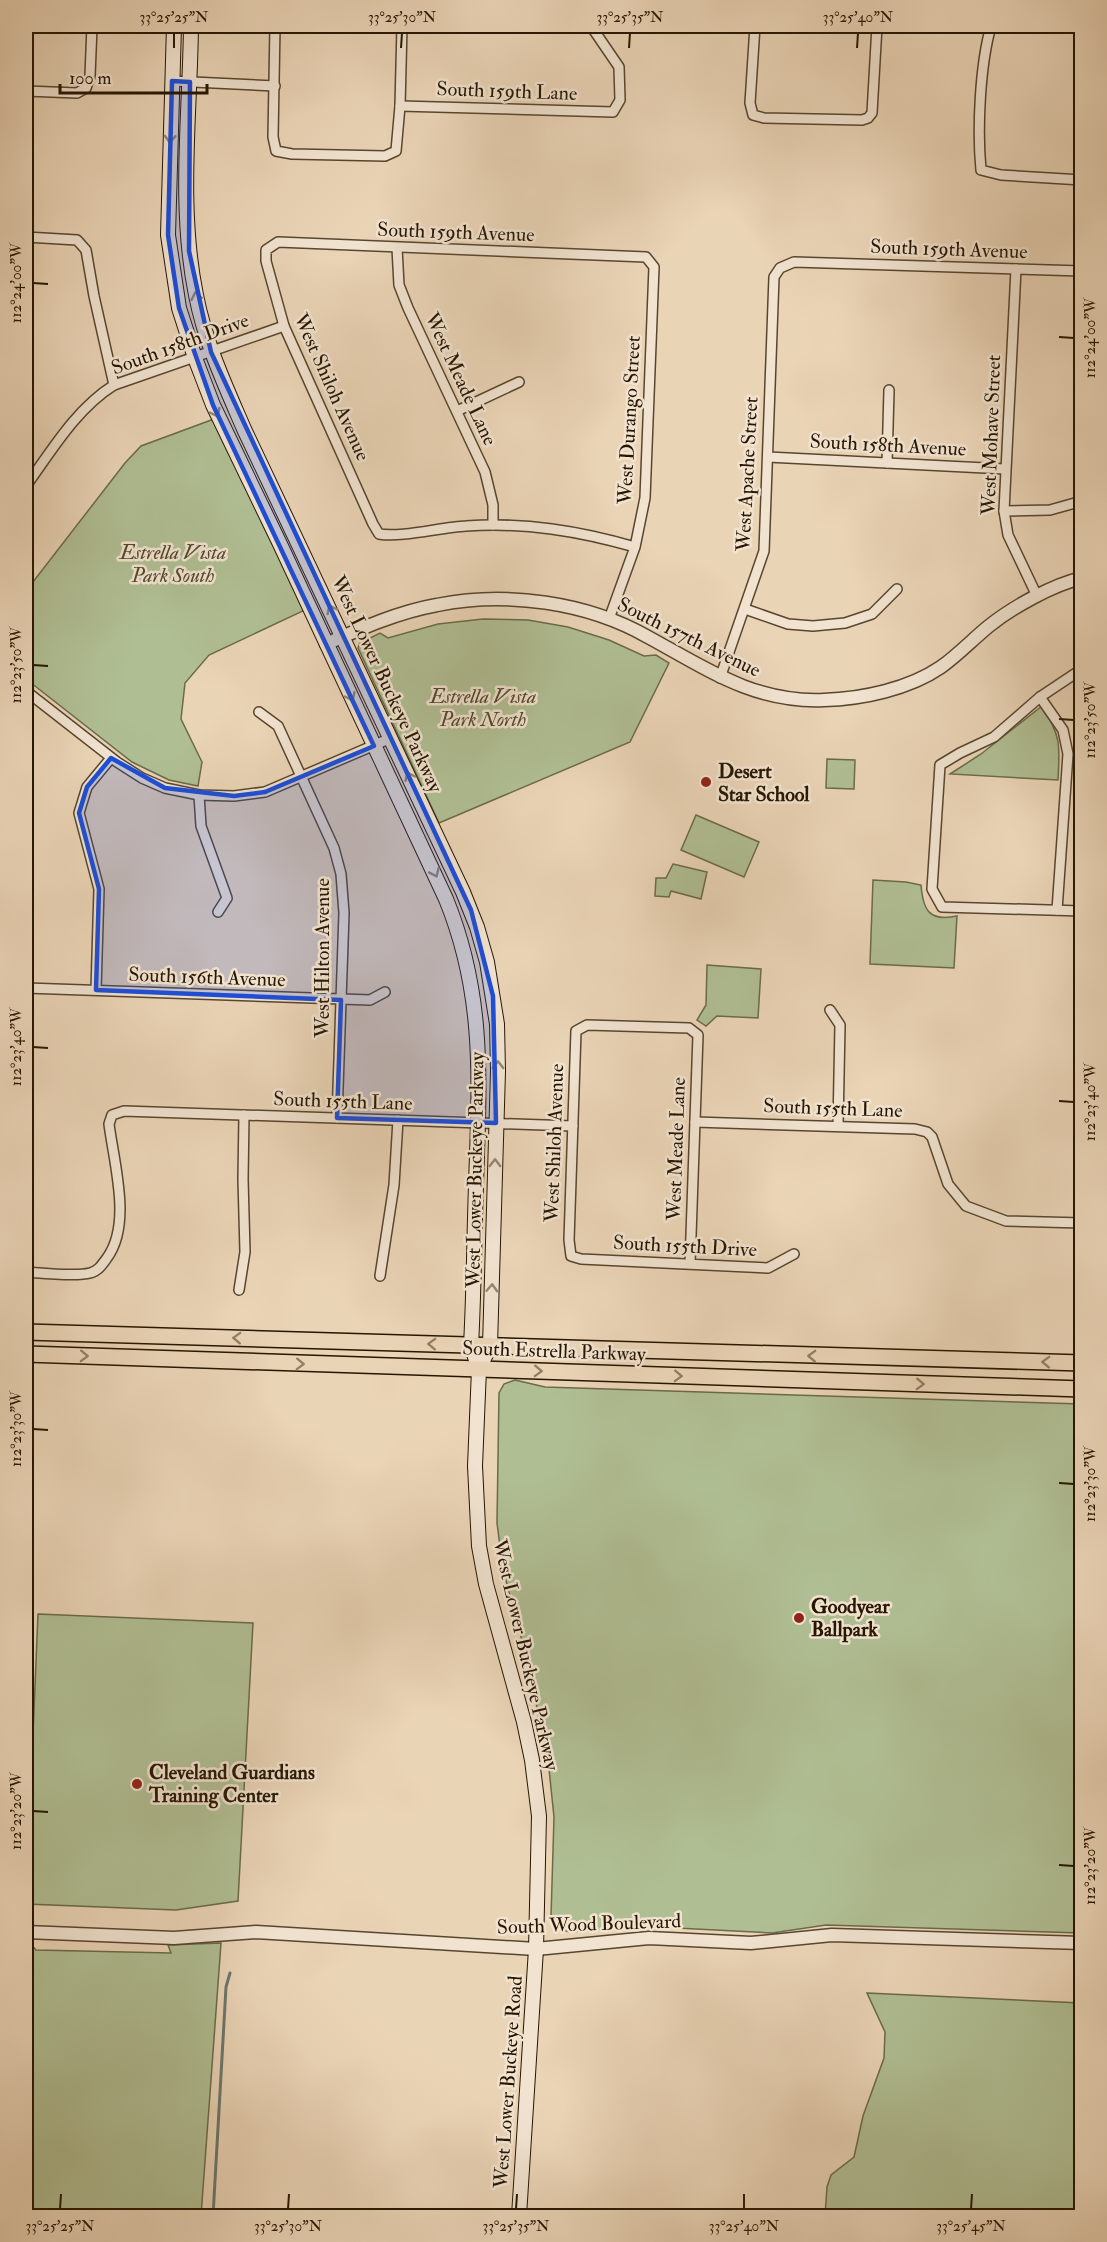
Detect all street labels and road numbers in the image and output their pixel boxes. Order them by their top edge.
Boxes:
street label: South 159th Lane [436,76,578,106]
street label: South 159th Avenue [377,217,535,247]
street label: South 159th Avenue [870,234,1028,264]
street label: South 158th Drive [108,308,252,380]
street label: West Meade Lane [419,308,503,449]
street label: West Shiloh Avenue [288,309,376,465]
street label: West Durango Street [612,334,646,506]
street label: West Mohave Street [976,354,1006,517]
street label: West Apache Street [730,396,765,553]
street label: South 158th Avenue [809,428,967,462]
street label: West Lower Buckeye Parkway [325,571,449,798]
street label: South 157th Avenue [613,591,765,683]
street label: West Hilton Avenue [310,878,335,1039]
street label: South 156th Avenue [128,962,286,992]
street label: West Lower Buckeye Parkway [460,1050,490,1289]
street label: West Shiloh Avenue [539,1063,569,1224]
street label: West Meade Lane [661,1077,691,1222]
street label: South 155th Lane [273,1086,413,1116]
street label: South 155th Lane [763,1093,903,1123]
street label: South 155th Drive [613,1230,757,1262]
street label: South Estrella Parkway [462,1335,647,1367]
street label: West Lower Buckeye Parkway [487,1536,565,1774]
street label: South Wood Boulevard [496,1908,682,1940]
street label: West Lower Buckeye Road [488,1975,528,2190]

